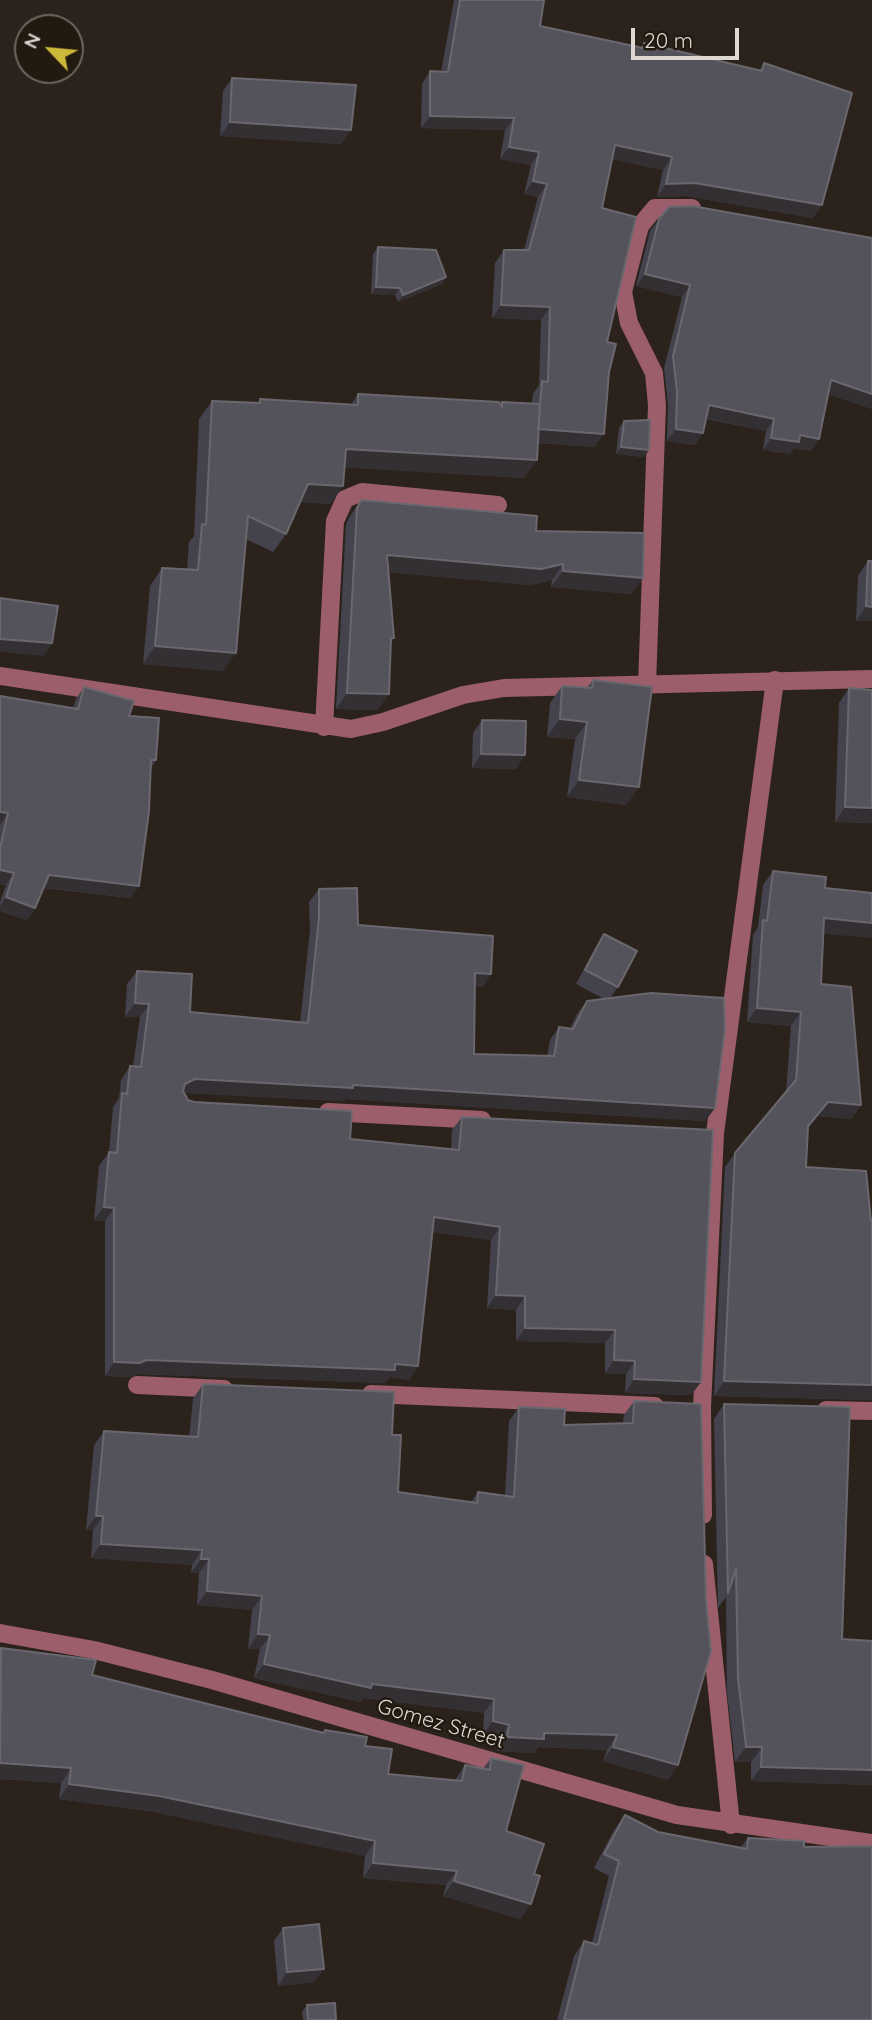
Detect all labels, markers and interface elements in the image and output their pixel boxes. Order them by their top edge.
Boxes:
north arrow [14,14,84,84]
scale bar [634,14,742,58]
text: 20 m [644,27,693,53]
text: N [18,29,46,52]
street label: Gomez Street [374,1694,508,1754]

